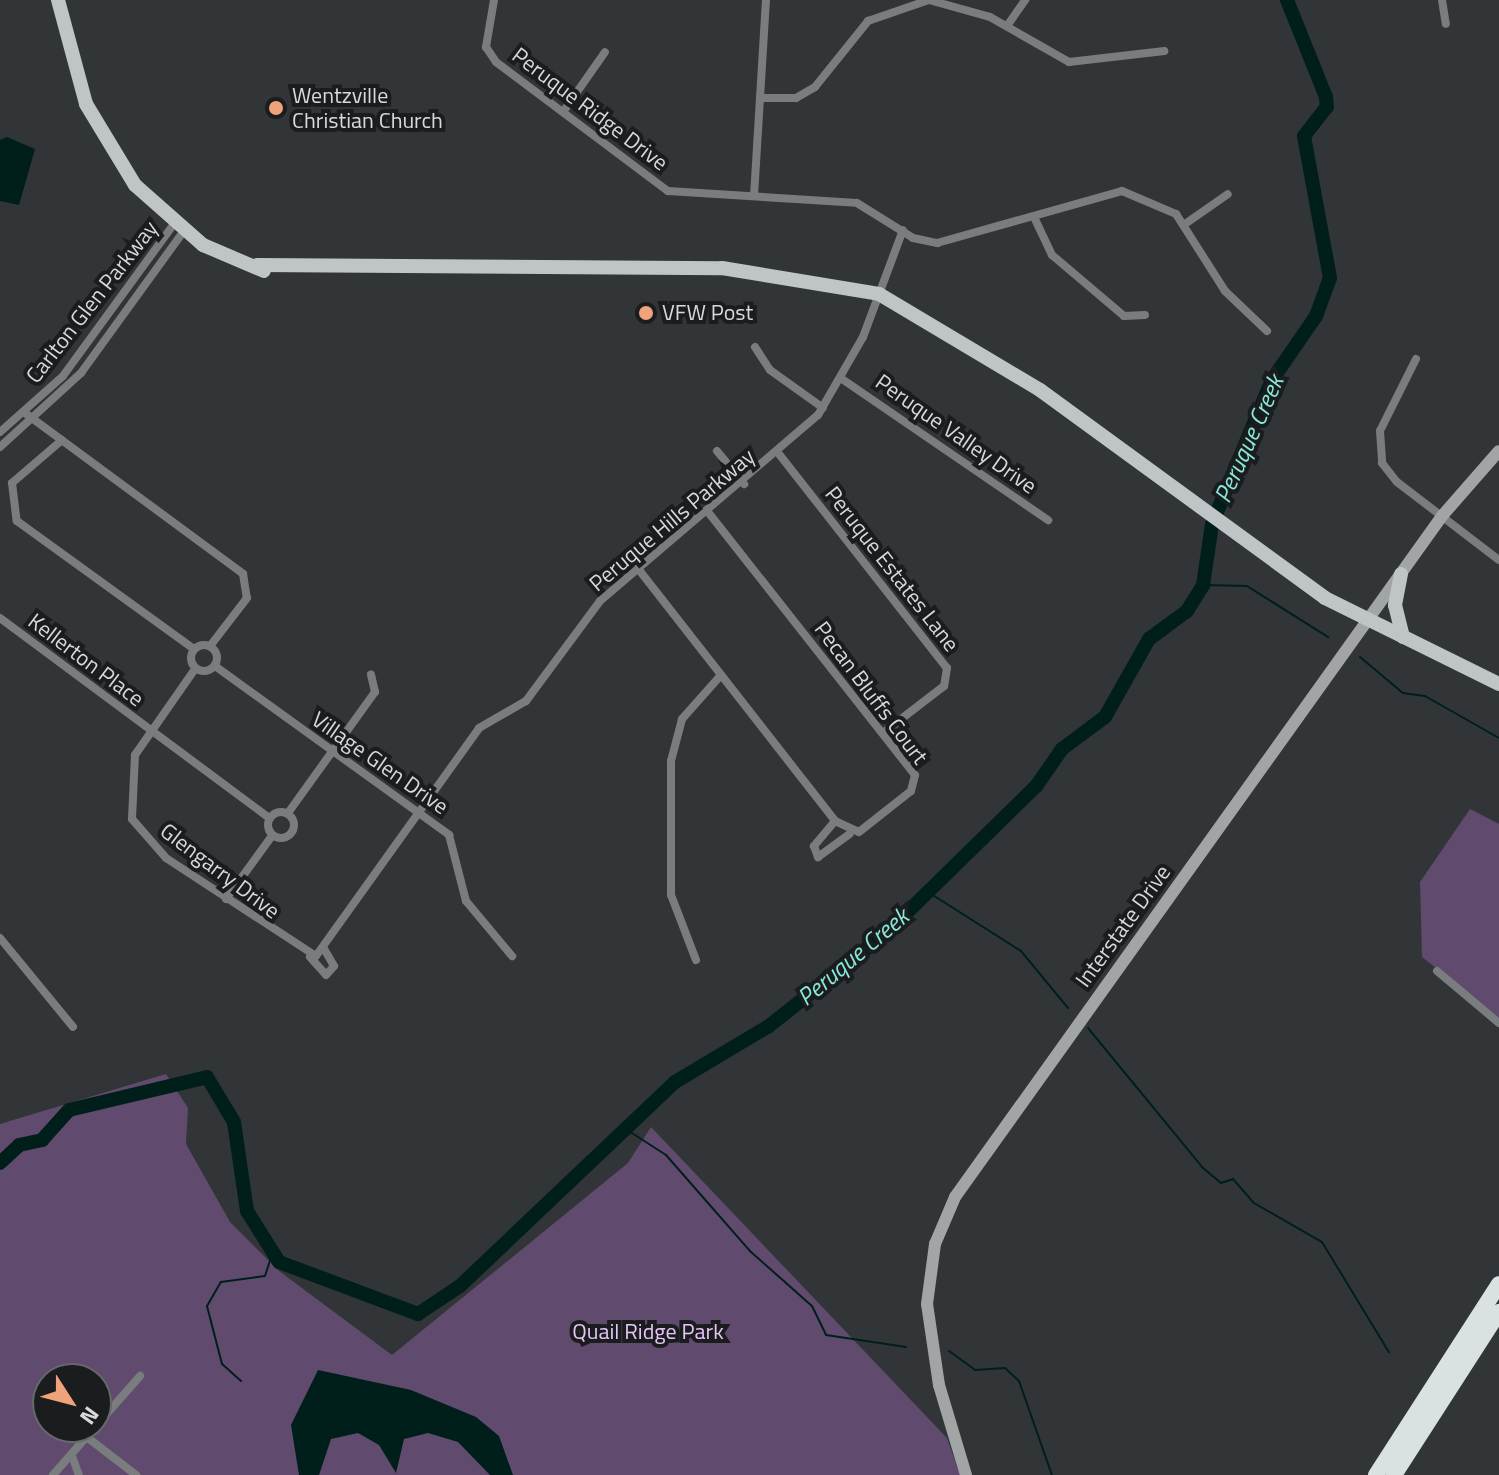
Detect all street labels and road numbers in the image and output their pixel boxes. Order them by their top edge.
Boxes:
street label: Peruque Ridge Drive [507,42,673,176]
street label: Carlton Glen Parkway [21,216,163,388]
street label: Peruque Valley Drive [870,369,1042,499]
street label: Peruque Hills Parkway [584,443,760,597]
street label: Peruque Estates Lane [819,481,965,657]
street label: Kellerton Place [23,608,149,712]
street label: Pecan Bluffs Court [809,617,933,769]
street label: Village Glen Drive [307,706,453,820]
street label: Glengarry Drive [155,818,285,924]
street label: Interstate Drive [1070,860,1176,992]

